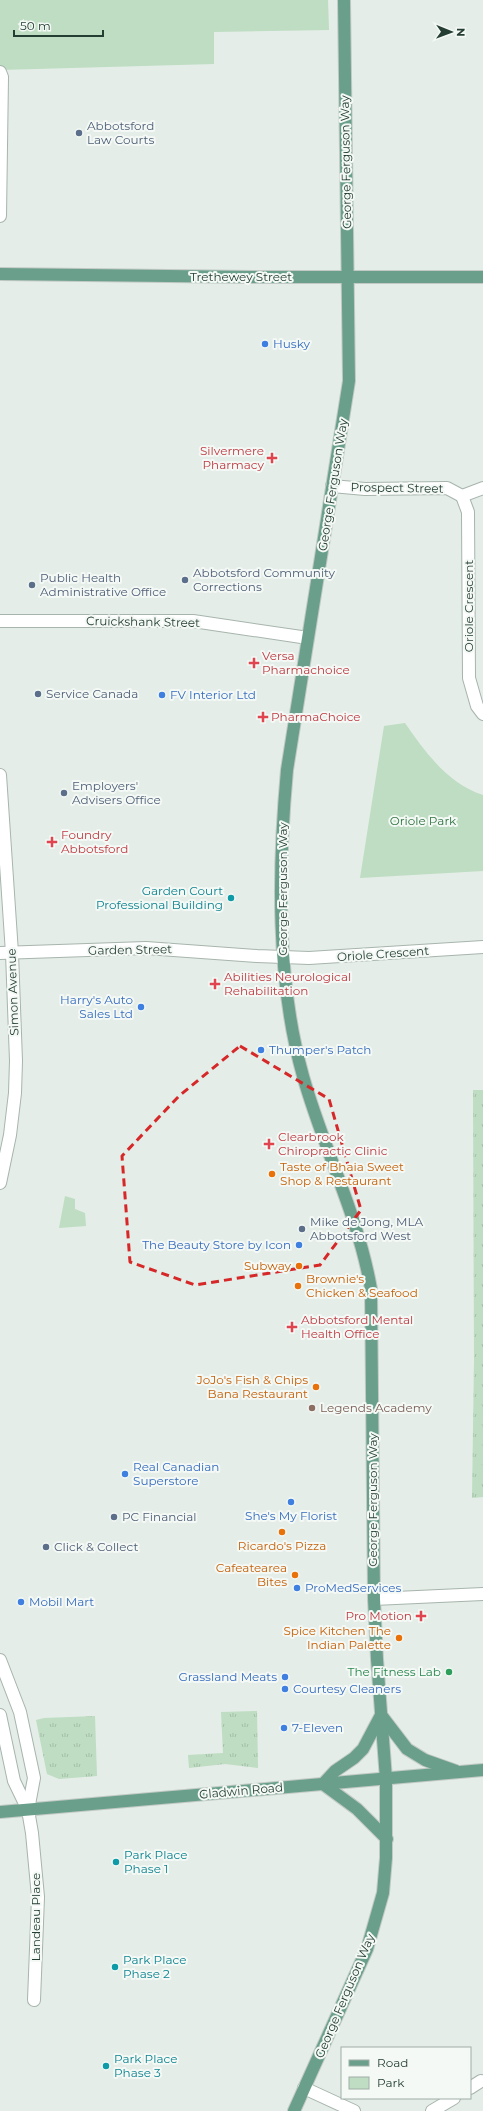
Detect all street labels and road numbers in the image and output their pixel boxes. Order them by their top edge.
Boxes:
street label: George Ferguson Way [337,95,354,229]
street label: Trethewey Street [190,269,292,284]
street label: George Ferguson Way [315,417,350,552]
street label: Prospect Street [350,479,444,496]
street label: Oriole Crescent [461,560,476,652]
street label: Cruickshank Street [86,613,200,630]
street label: George Ferguson Way [275,822,290,956]
street label: Garden Street [88,941,172,958]
street label: Oriole Crescent [336,943,430,964]
street label: Simon Avenue [3,948,22,1036]
street label: George Ferguson Way [365,1433,380,1567]
street label: Gladwin Road [198,1779,284,1802]
street label: Landeau Place [28,1873,43,1961]
street label: George Ferguson Way [312,1931,378,2060]

